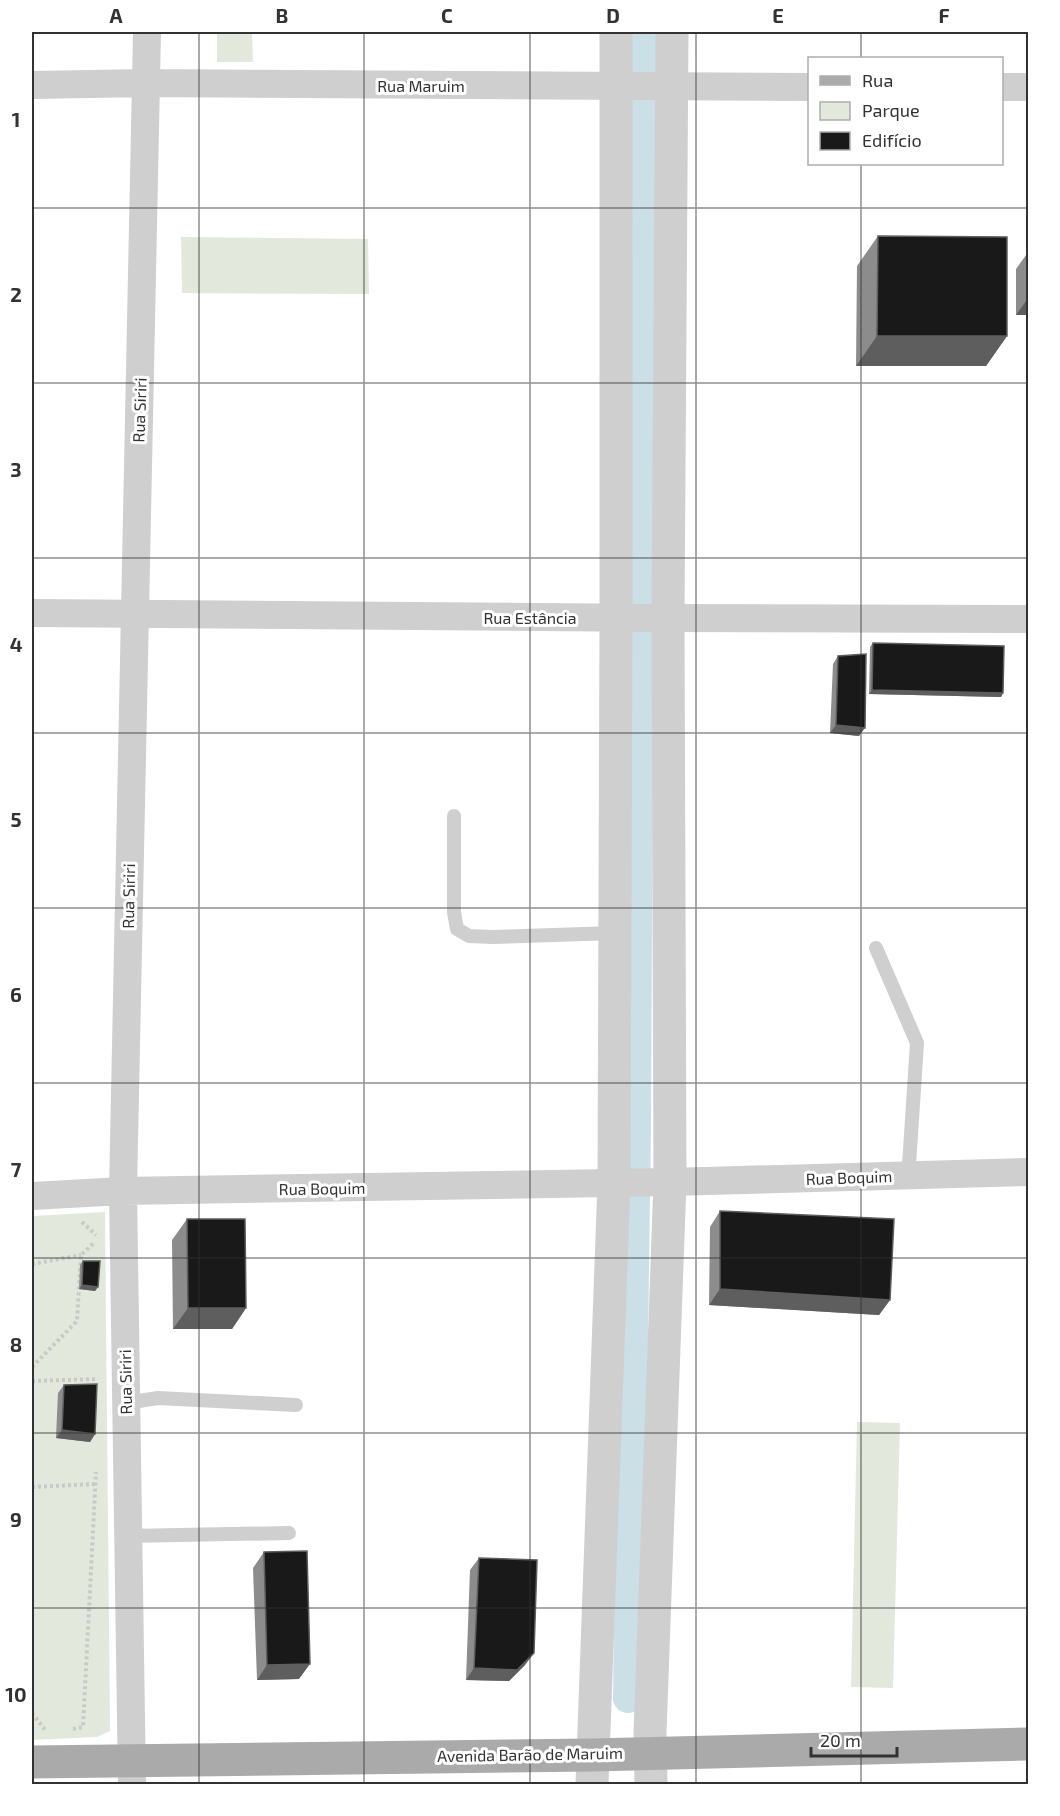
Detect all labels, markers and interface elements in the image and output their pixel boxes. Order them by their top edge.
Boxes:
text: A [109,3,123,27]
text: B [276,3,288,27]
text: C [441,3,453,27]
text: D [606,3,620,27]
text: E [772,3,784,27]
text: F [938,3,950,27]
legend [808,57,1003,165]
text: Rua [862,69,893,91]
street label: Rua Maruim [377,76,465,95]
text: Parque [862,99,920,121]
text: 1 [12,107,20,131]
text: Edifício [862,129,922,151]
text: 2 [10,282,22,306]
street label: Rua Siriri [128,377,150,443]
text: 3 [10,457,22,481]
street label: Rua Estância [483,608,577,627]
text: 4 [10,632,23,656]
text: 5 [10,807,22,831]
street label: Rua Siriri [118,863,138,929]
text: 6 [10,982,22,1006]
text: 7 [11,1157,22,1181]
street label: Rua Boquim [805,1166,893,1188]
street label: Rua Boquim [279,1178,365,1198]
text: 8 [10,1332,22,1356]
street label: Rua Siriri [115,1349,135,1415]
text: 9 [10,1507,22,1531]
text: 10 [5,1682,27,1706]
scale bar [811,1720,896,1758]
text: 20 m [820,1729,861,1751]
street label: Avenida Barão de Maruim [437,1743,623,1765]

